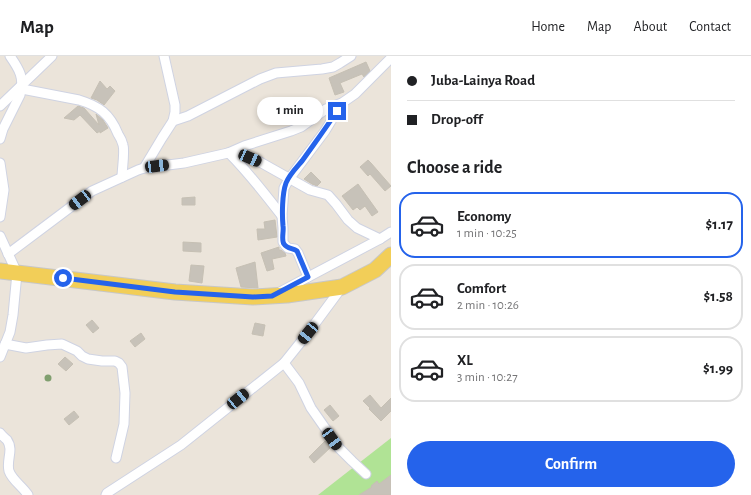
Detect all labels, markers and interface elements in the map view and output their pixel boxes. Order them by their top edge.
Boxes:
text: Map [20,18,54,37]
text: Home [531,20,565,34]
text: Map [587,20,611,34]
text: About [633,20,667,34]
text: Contact [689,20,731,34]
text: Juba-Lainya Road [431,73,535,88]
callout: 1 min [257,97,323,125]
route end [328,102,346,120]
text: 1 min [276,104,304,117]
text: Drop-off [431,112,483,127]
car [237,148,263,168]
car [144,159,170,173]
text: Choose a ride [407,159,502,177]
car [67,188,93,212]
icon: car [409,207,445,243]
text: Economy [457,209,511,224]
text: $1.17 [706,217,733,232]
text: 1 min · 10:25 [457,227,517,240]
route start [54,269,72,287]
icon: car [409,279,445,315]
text: Comfort [457,281,506,296]
text: $1.58 [704,289,733,304]
text: 2 min · 10:26 [457,299,519,312]
car [296,320,320,346]
icon: car [409,351,445,387]
text: XL [457,353,473,368]
text: $1.99 [703,361,733,376]
text: 3 min · 10:27 [457,371,518,384]
car [225,387,251,411]
car [320,426,344,452]
button: Confirm [407,441,735,487]

